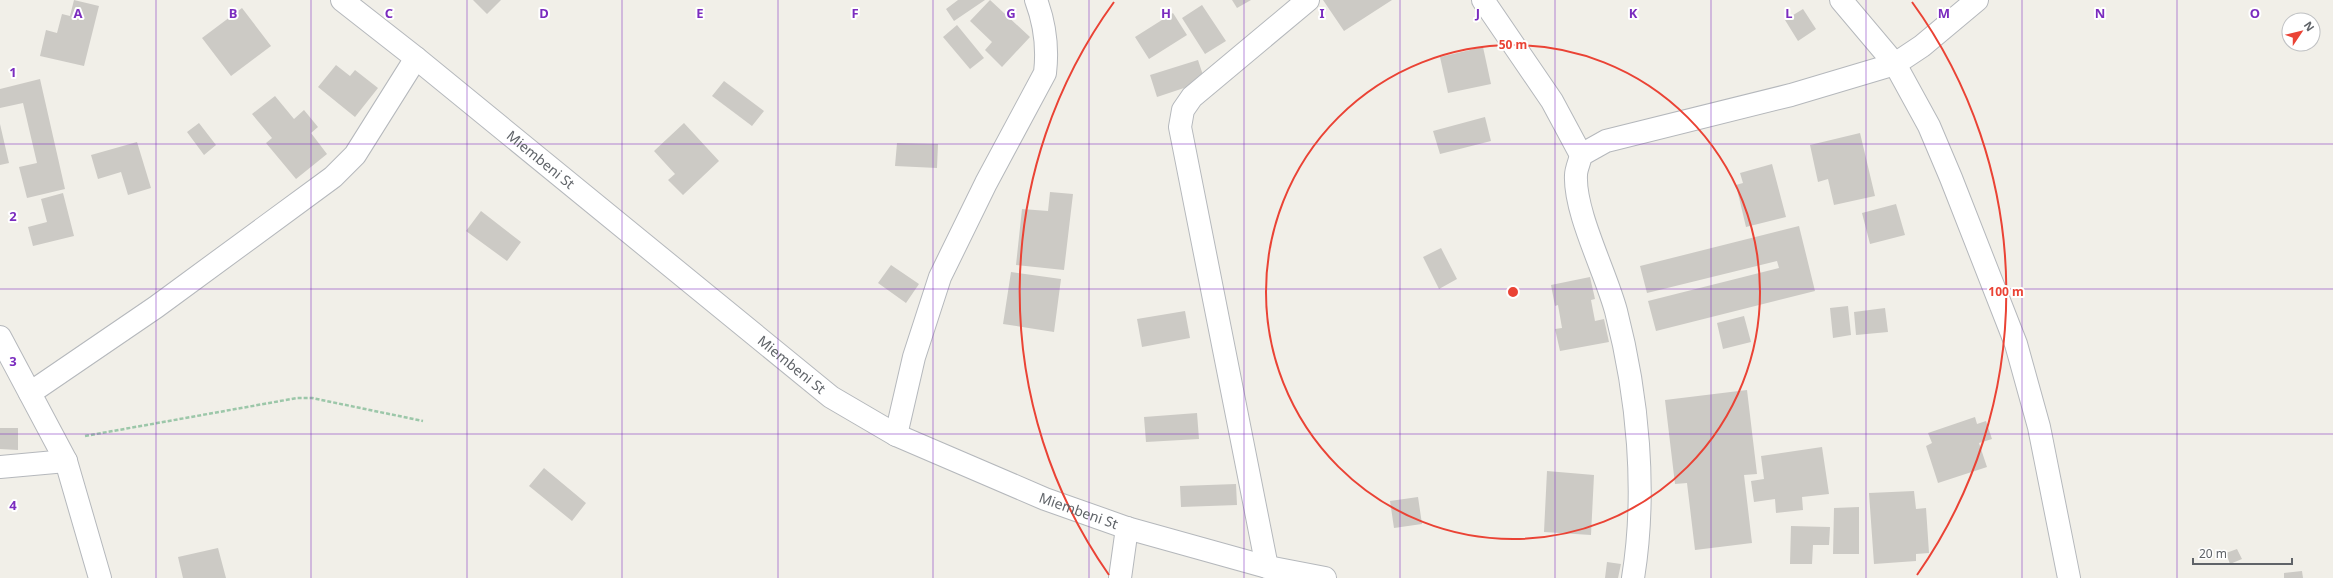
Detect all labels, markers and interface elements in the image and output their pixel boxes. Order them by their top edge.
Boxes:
text: A [74,4,83,22]
text: B [229,4,237,22]
text: C [385,4,393,22]
text: D [539,4,549,22]
text: E [696,4,704,22]
text: F [851,4,859,22]
text: G [1006,4,1016,22]
text: H [1161,4,1171,22]
text: I [1319,4,1325,22]
text: J [1475,4,1480,22]
text: K [1629,4,1638,22]
text: L [1785,4,1793,22]
text: M [1938,4,1950,22]
text: N [2095,4,2105,22]
text: O [2250,4,2260,22]
north arrow [2281,12,2321,52]
text: N [2301,18,2318,34]
text: 50 m [1499,36,1527,53]
text: 1 [9,63,17,81]
street label: Miembeni St [503,126,579,193]
text: 2 [9,207,17,225]
text: 100 m [1988,283,2024,300]
centre of rings [1506,285,1520,299]
street label: Miembeni St [754,331,830,398]
text: 3 [9,352,17,370]
street label: Miembeni St [1037,488,1121,533]
text: 4 [9,496,17,514]
scale bar [2193,540,2292,566]
text: 20 m [2199,545,2227,562]

